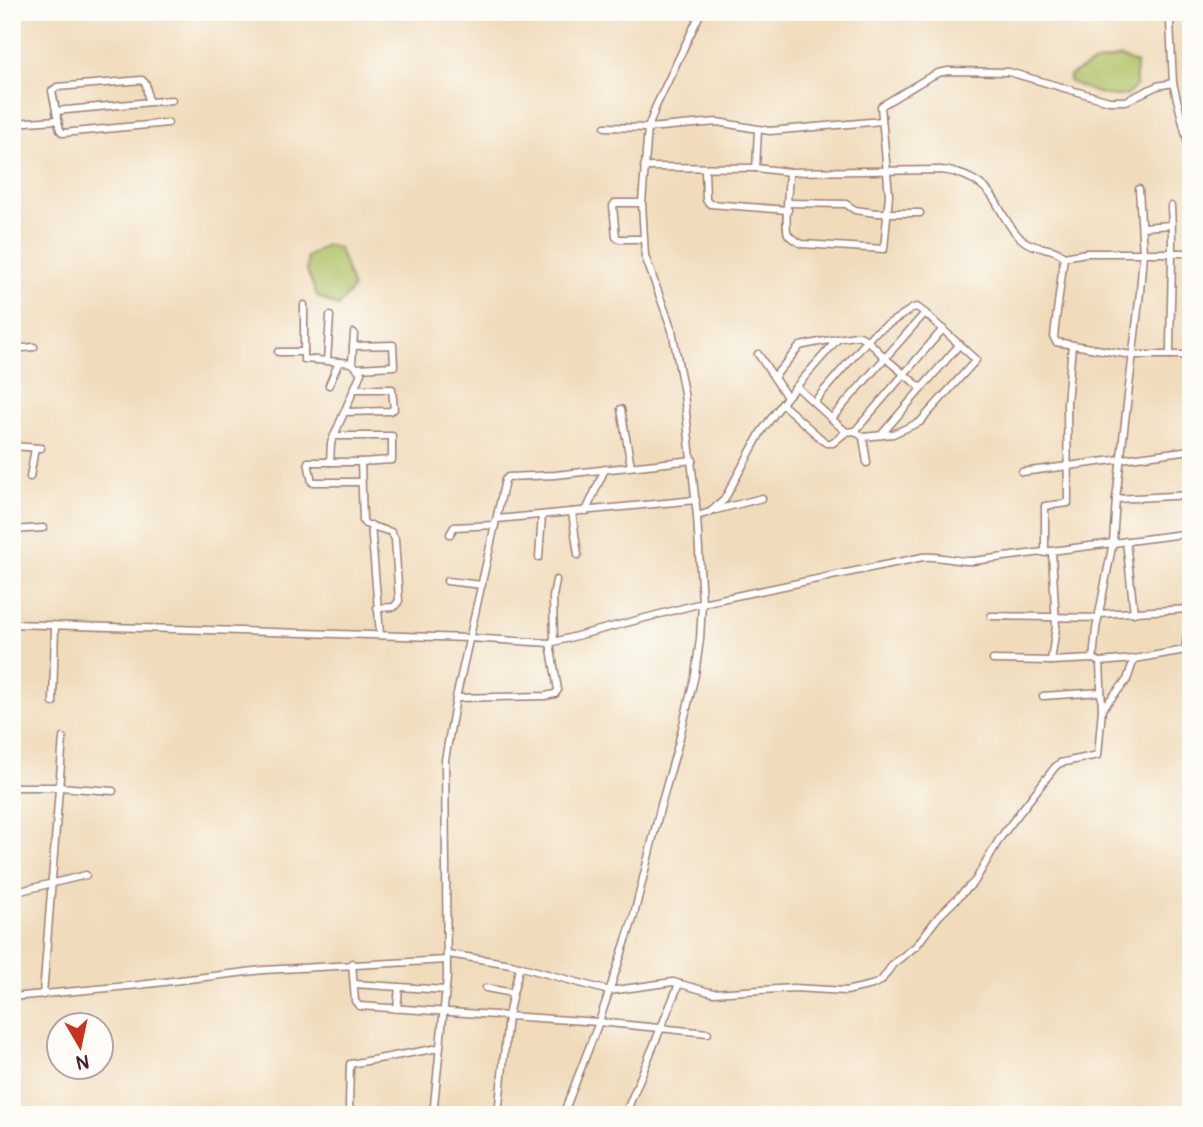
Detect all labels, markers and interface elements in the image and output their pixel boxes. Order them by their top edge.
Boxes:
north arrow [46,1012,116,1082]
text: N [74,1049,91,1075]

